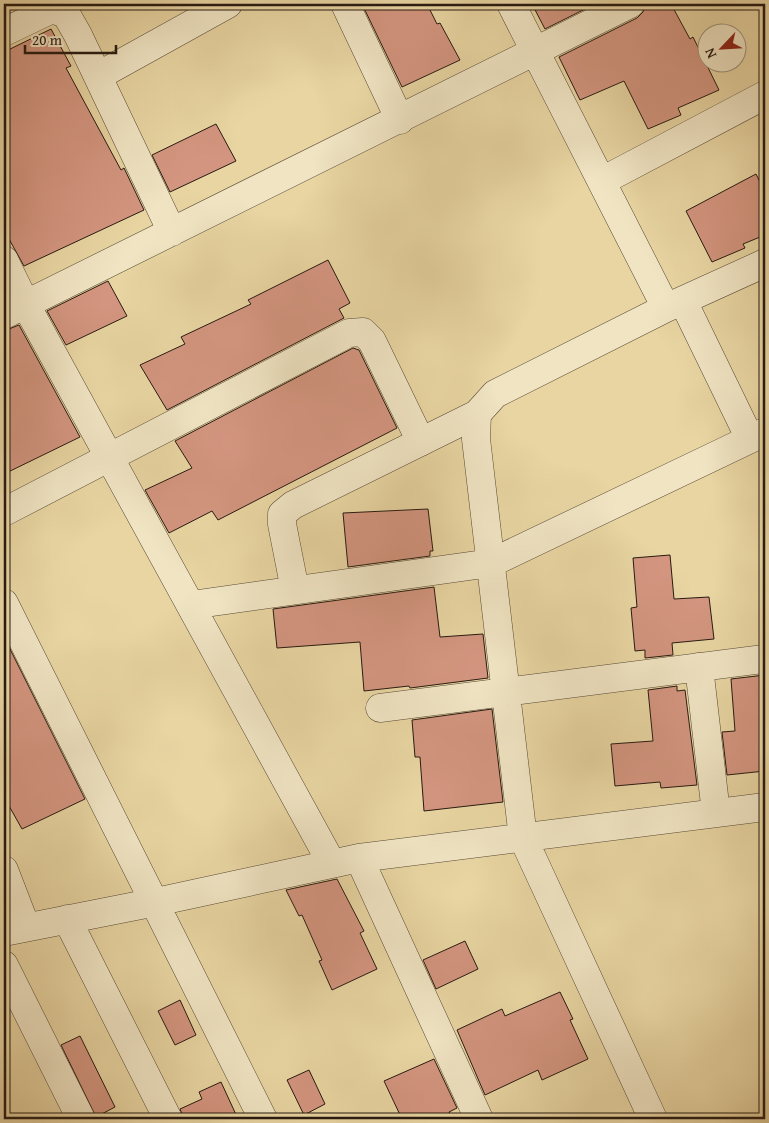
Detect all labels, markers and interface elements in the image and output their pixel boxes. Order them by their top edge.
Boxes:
scale bar [25,22,116,54]
north arrow [696,22,746,72]
text: 20 m [32,29,63,50]
text: N [699,44,721,62]

